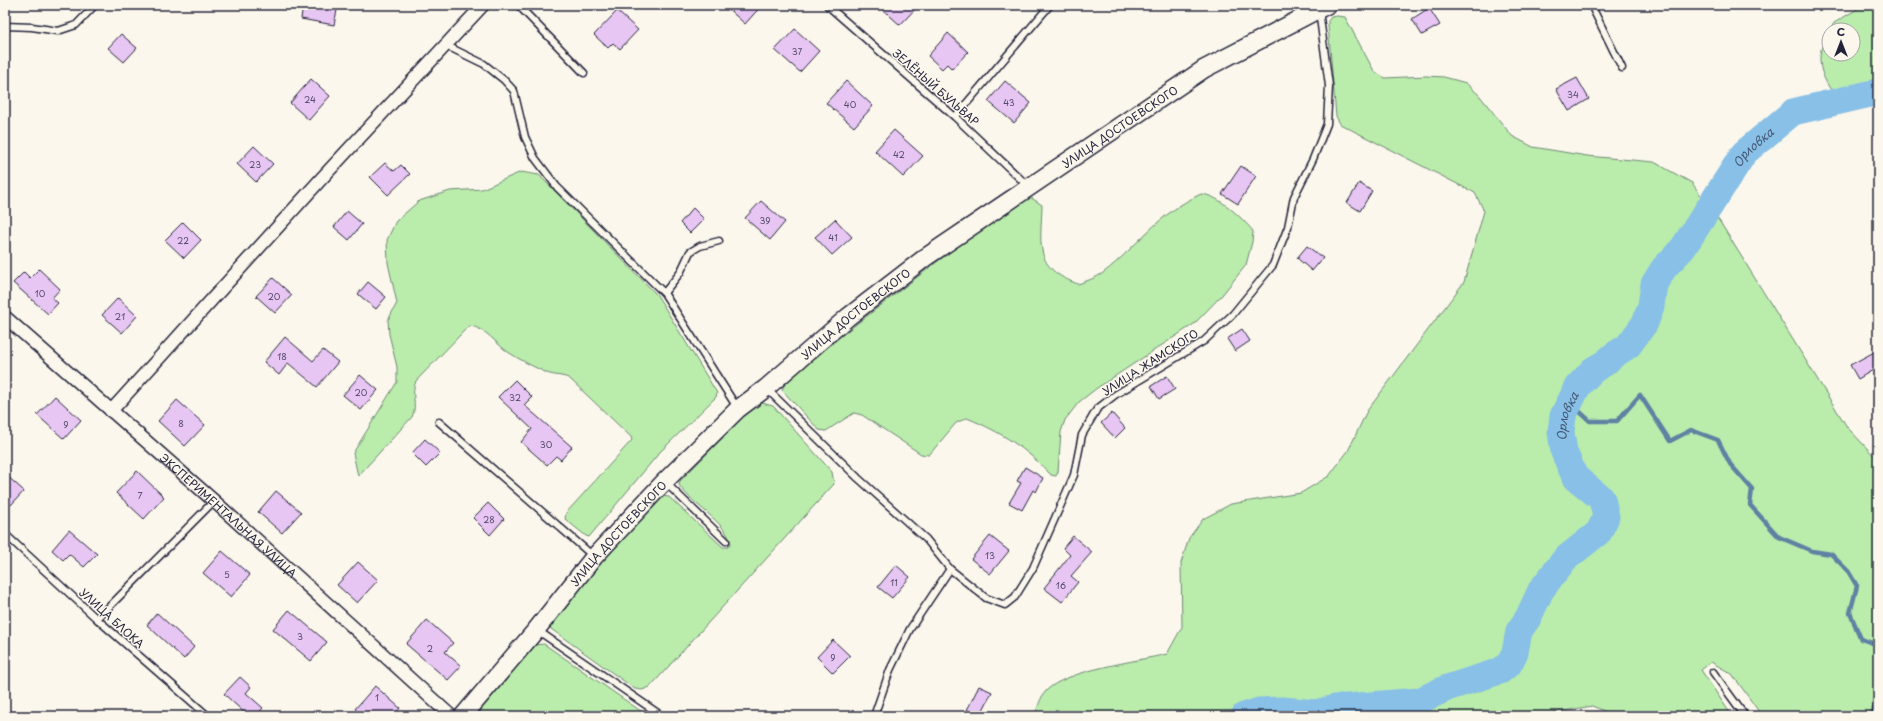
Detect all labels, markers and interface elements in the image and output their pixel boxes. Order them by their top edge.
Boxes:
north arrow [1821,22,1861,62]
text: С [1837,23,1845,40]
house number: 37 [792,44,802,58]
street label: ЗЕЛЁНЫЙ БУЛЬВАР [889,45,983,130]
street label: УЛИЦА ДОСТОЕВСКОГО [1058,81,1181,171]
house number: 34 [1567,87,1579,101]
house number: 24 [304,92,316,106]
house number: 43 [1003,95,1015,109]
house number: 40 [844,97,857,111]
water label: Орловка [1728,123,1778,171]
house number: 42 [893,147,905,161]
house number: 23 [249,157,261,171]
house number: 39 [759,213,771,227]
house number: 41 [828,230,838,244]
house number: 22 [177,233,189,247]
street label: УЛИЦА ДОСТОЕВСКОГО [797,264,914,363]
house number: 10 [35,286,46,300]
house number: 20 [268,289,281,303]
house number: 21 [115,309,125,323]
street label: УЛИЦА ЖАМСКОГО [1099,325,1201,399]
house number: 18 [277,349,287,363]
house number: 20 [355,385,368,399]
water label: Орловка [1552,388,1583,442]
house number: 32 [509,390,521,404]
house number: 8 [178,416,184,430]
house number: 9 [63,417,69,431]
house number: 30 [540,437,553,451]
street label: ЭКСПЕРИМЕНТАЛЬНАЯ УЛИЦА [157,449,301,581]
street label: УЛИЦА ДОСТОЕВСКОГО [566,476,670,589]
house number: 7 [137,488,143,502]
house number: 28 [483,512,495,526]
house number: 13 [985,548,995,562]
house number: 5 [224,567,230,581]
house number: 11 [890,575,898,589]
house number: 16 [1056,578,1066,592]
street label: УЛИЦА БЛОКА [76,584,149,652]
house number: 3 [297,629,303,643]
house number: 2 [427,641,433,655]
house number: 9 [830,650,836,664]
house number: 1 [375,690,379,704]

